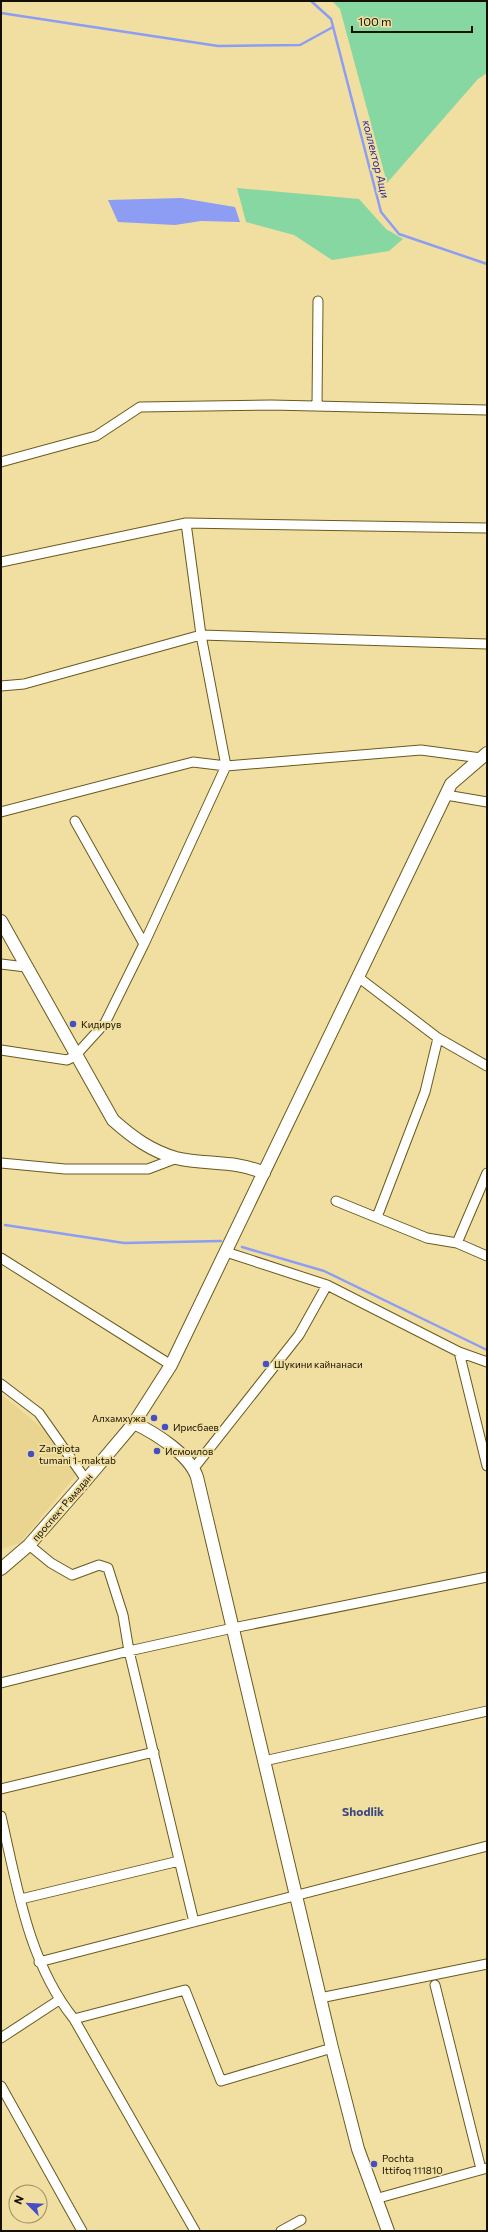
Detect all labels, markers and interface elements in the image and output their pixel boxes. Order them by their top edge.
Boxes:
scale bar [352,8,472,34]
text: 100 m [358,14,392,28]
water label: коллектор Ащи [361,119,393,200]
place label: Кидирув [81,1018,121,1030]
marker: Кидирув [68,1019,78,1029]
place label: Шукини кайнанаси [274,1358,363,1370]
marker: Шукини кайнанаси [261,1359,271,1369]
place label: Алхамхужа [92,1412,146,1424]
marker: Алхамхужа [149,1413,159,1423]
place label: Ирисбаев [173,1421,219,1433]
marker: Ирисбаев [160,1422,170,1432]
place label: Zangiota tumani 1-maktab [39,1442,116,1466]
place label: Исмоилов [165,1445,213,1457]
marker: Исмоилов [152,1446,162,1456]
marker: Zangiota tumani 1-maktab [26,1449,36,1459]
street label: проспект Рамадан [29,1471,95,1543]
district label: Shodlik [342,1804,384,1818]
place label: Pochta Ittifoq 111810 [382,2152,443,2176]
marker: Pochta Ittifoq 111810 [369,2159,379,2169]
north arrow [8,2184,48,2224]
text: N [11,2193,26,2206]

